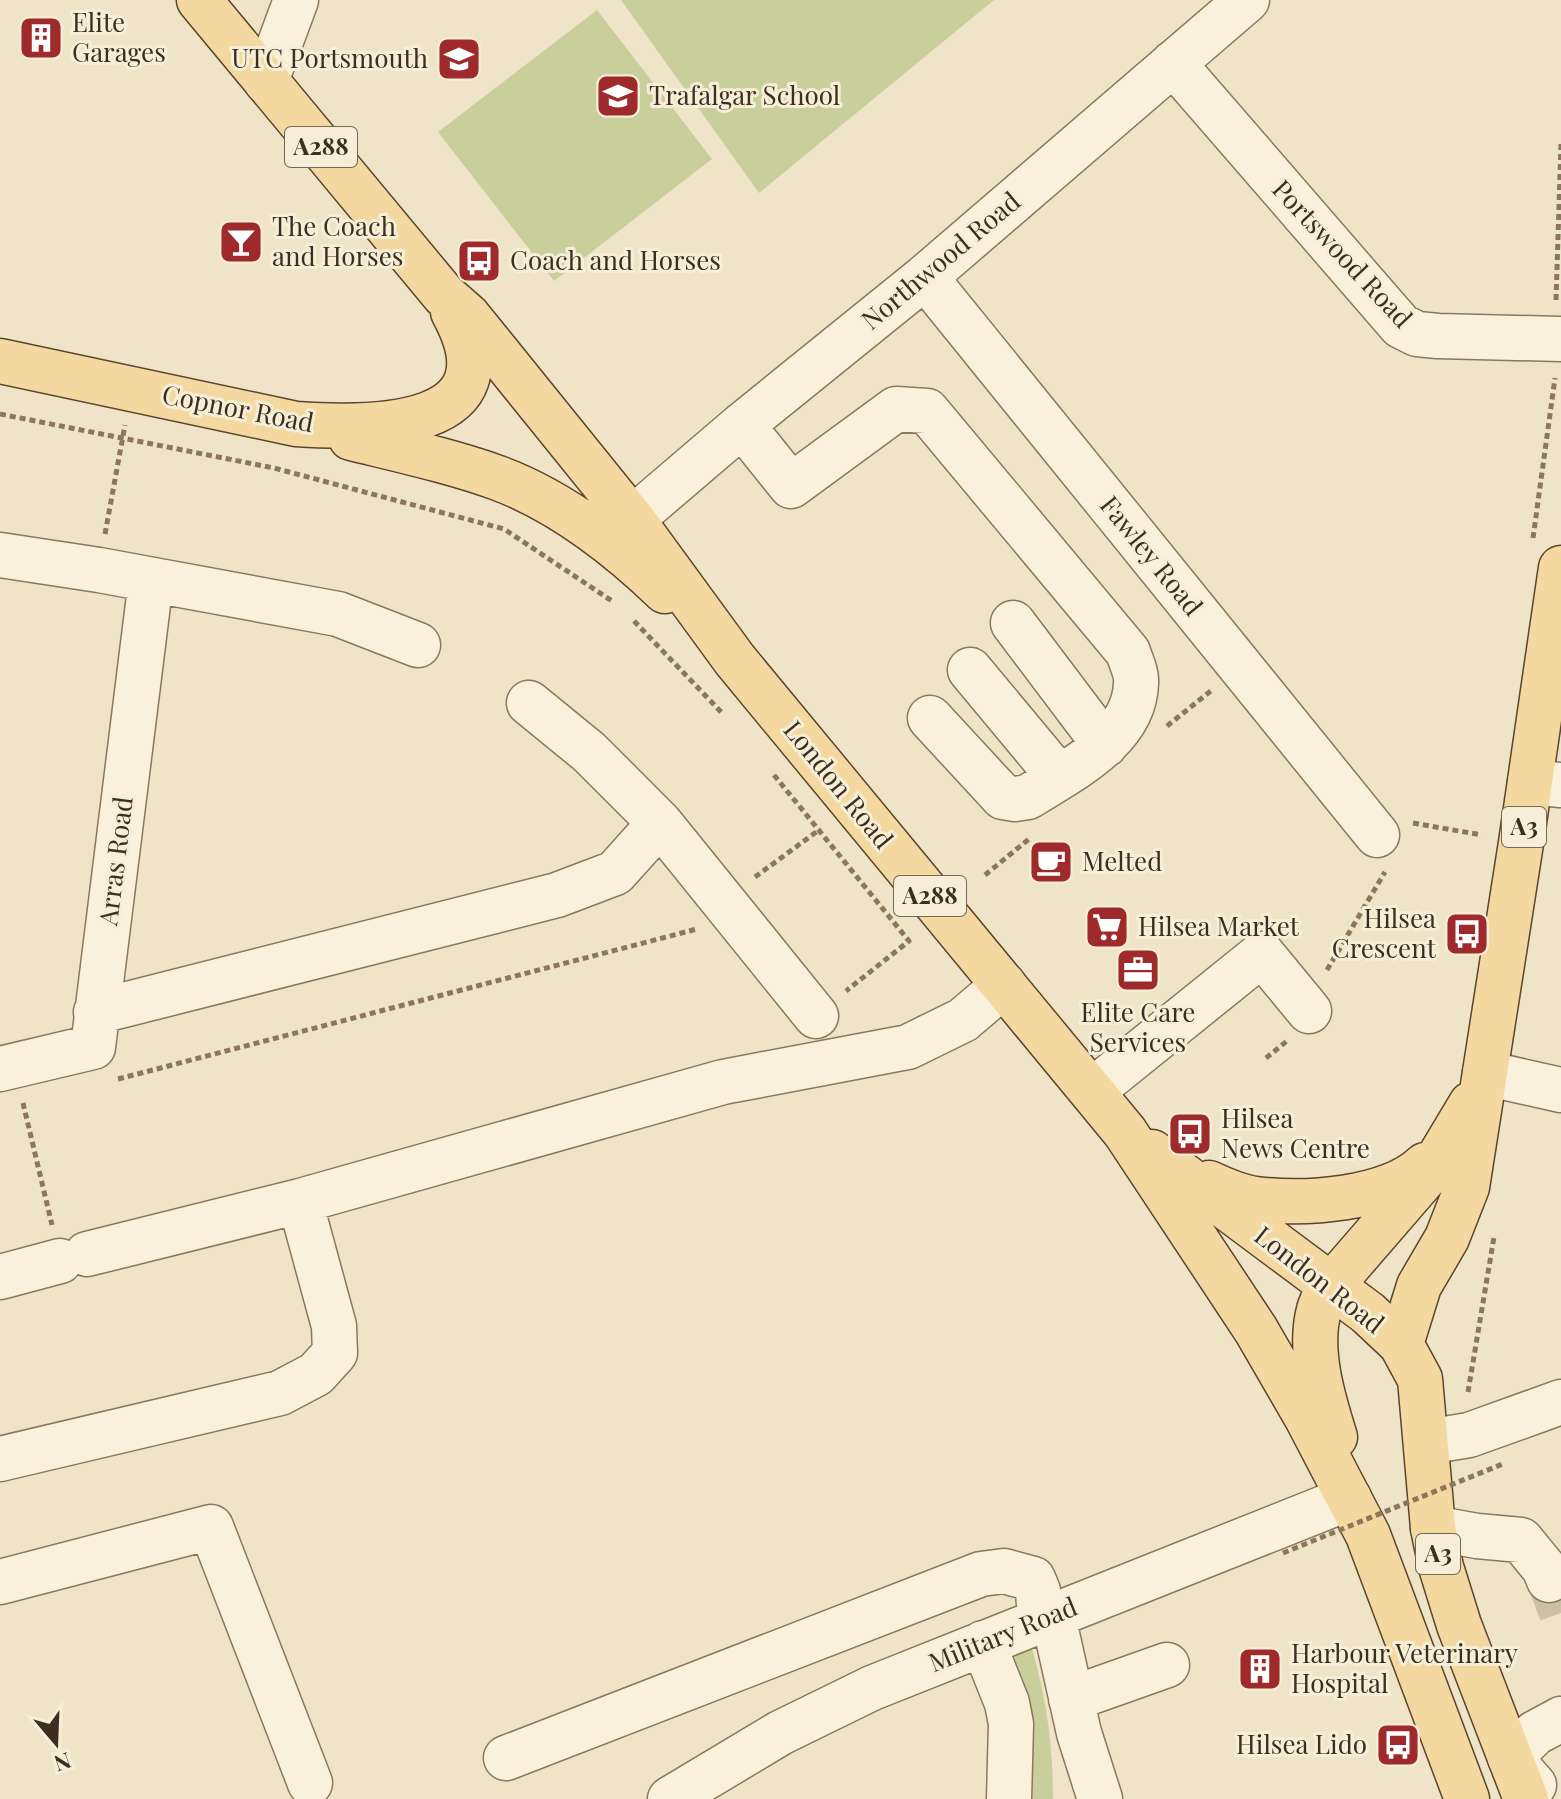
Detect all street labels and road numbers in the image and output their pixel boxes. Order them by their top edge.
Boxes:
road number: A288 [285,127,357,167]
street label: Portswood Road [1265,171,1421,335]
street label: Northwood Road [853,183,1027,337]
street label: Copnor Road [160,376,317,439]
street label: Fawley Road [1093,488,1211,622]
street label: London Road [777,713,902,856]
street label: Arras Road [89,794,140,928]
road number: A3 [1502,807,1546,847]
road number: A288 [894,876,966,916]
street label: London Road [1248,1217,1392,1340]
road number: A3 [1416,1534,1460,1574]
street label: Military Road [923,1588,1082,1679]

